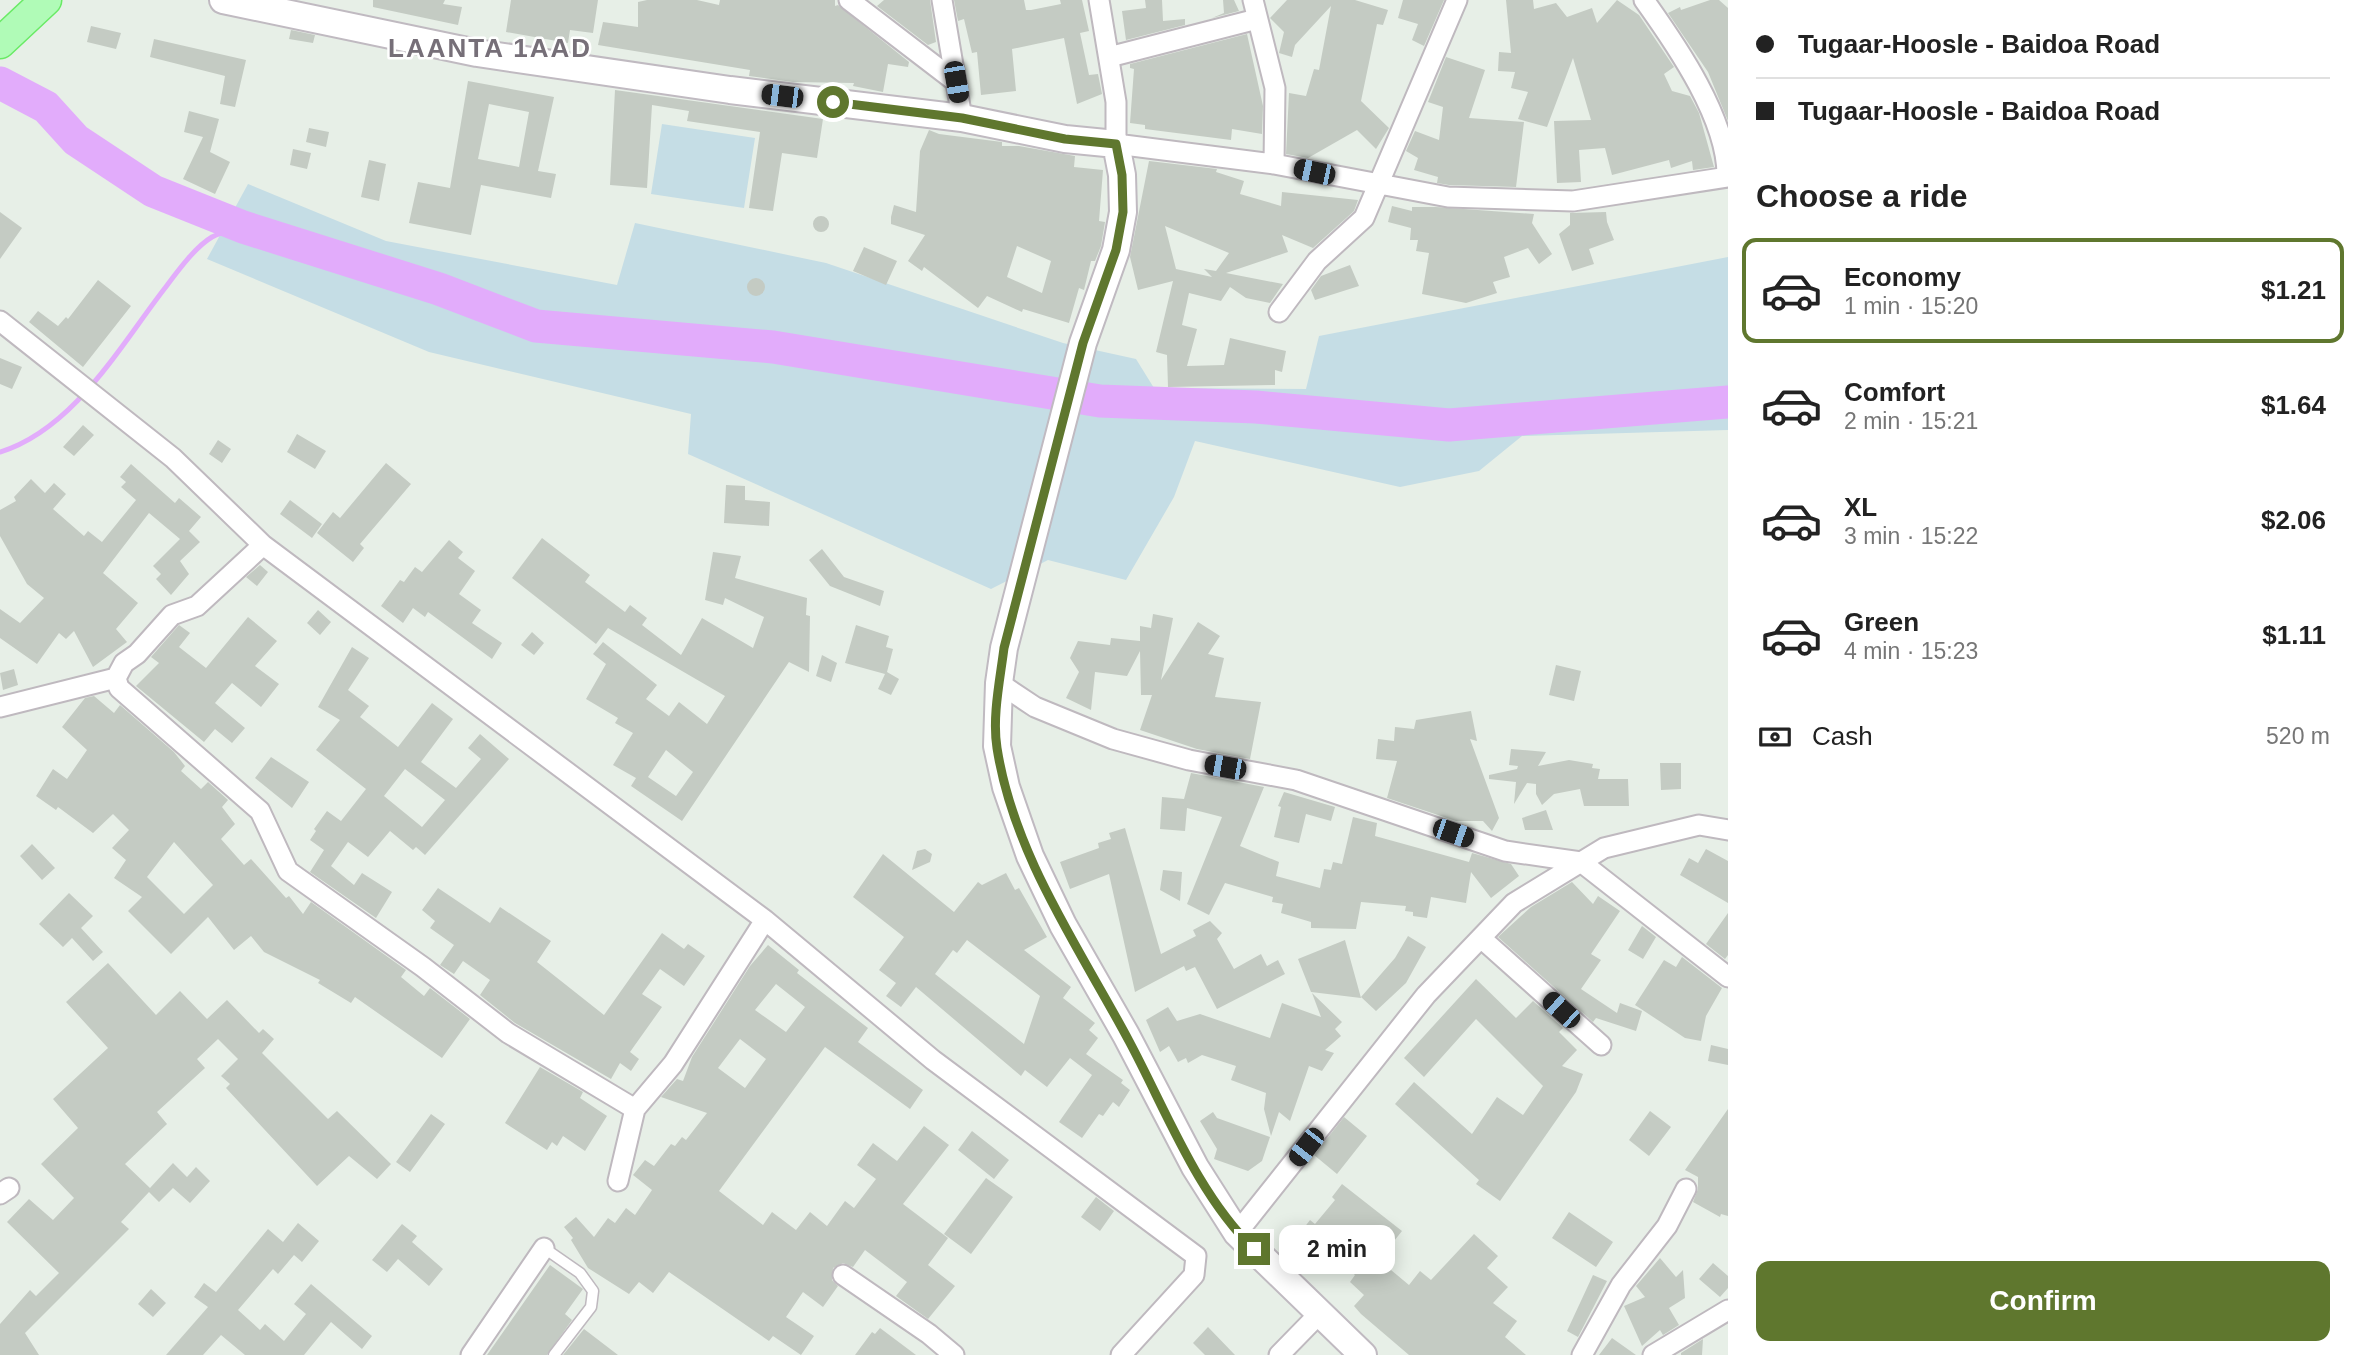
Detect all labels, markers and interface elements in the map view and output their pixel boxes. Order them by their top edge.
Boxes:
text: Tugaar-Hoosle - Baidoa Road [1798,29,2160,59]
district label: LAANTA 1AAD [388,33,592,63]
car [943,59,970,105]
car [760,83,805,109]
route start [817,86,849,118]
text: Tugaar-Hoosle - Baidoa Road [1798,96,2160,126]
car [1292,157,1337,187]
text: Choose a ride [1756,178,1968,214]
icon: car [1760,259,1823,322]
text: Economy [1844,262,1961,292]
text: $1.21 [2261,275,2326,305]
text: 1 min · 15:20 [1844,293,1978,319]
icon: car [1760,374,1823,437]
text: Comfort [1844,377,1945,407]
text: $1.64 [2261,390,2326,420]
text: 2 min · 15:21 [1844,408,1978,434]
icon: car [1760,489,1823,552]
text: XL [1844,492,1877,522]
text: $2.06 [2261,505,2326,535]
text: 3 min · 15:22 [1844,523,1978,549]
icon: car [1760,604,1823,667]
text: Green [1844,607,1919,637]
text: $1.11 [2262,620,2326,650]
text: 4 min · 15:23 [1844,638,1978,664]
icon: cash [1756,718,1794,756]
text: Cash [1812,721,1873,751]
text: 520 m [2266,723,2330,749]
car [1203,753,1248,781]
car [1430,816,1477,850]
car [1539,988,1584,1032]
car [1285,1124,1328,1170]
callout: 2 min [1278,1224,1394,1274]
route end [1238,1233,1270,1265]
text: 2 min [1307,1236,1367,1262]
button: Confirm [1756,1261,2330,1341]

